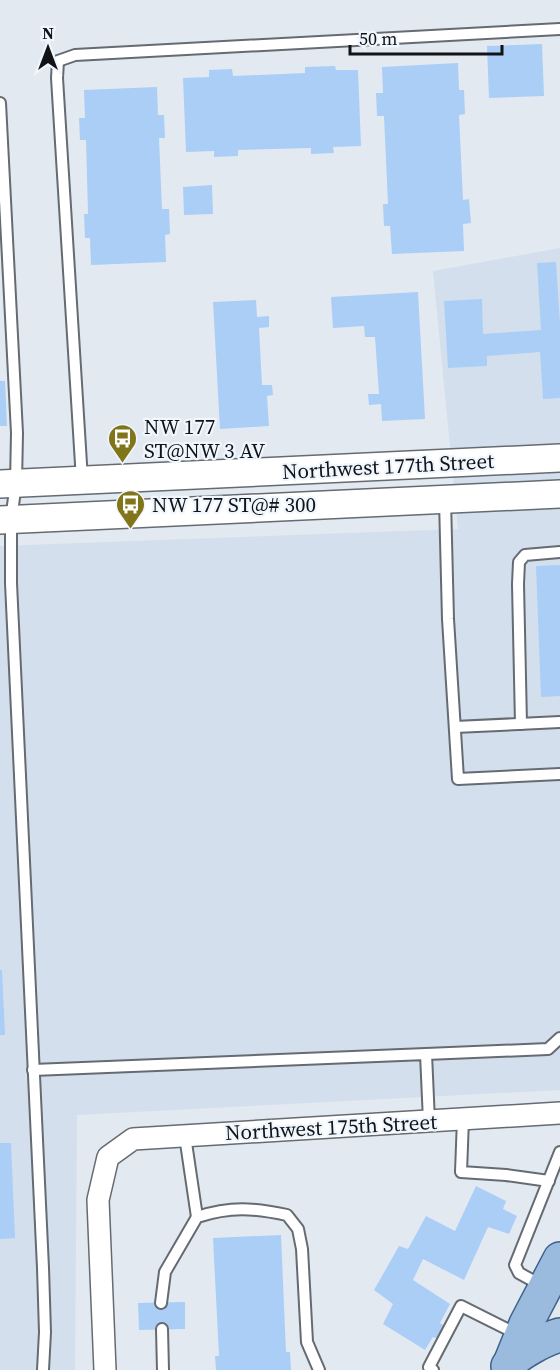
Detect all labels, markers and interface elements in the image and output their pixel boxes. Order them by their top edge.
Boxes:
north arrow [18,18,78,78]
scale bar [350,18,502,56]
text: N [42,22,54,44]
text: 50 m [359,26,397,51]
place label: NW 177 ST@NW 3 AV [144,412,265,465]
bus stop icon: NW 177 ST@NW 3 AV [107,422,139,464]
street label: Northwest 177th Street [281,446,495,486]
bus stop icon: NW 177 ST@# 300 [115,488,147,530]
place label: NW 177 ST@# 300 [152,490,316,519]
street label: Northwest 175th Street [224,1107,438,1147]

